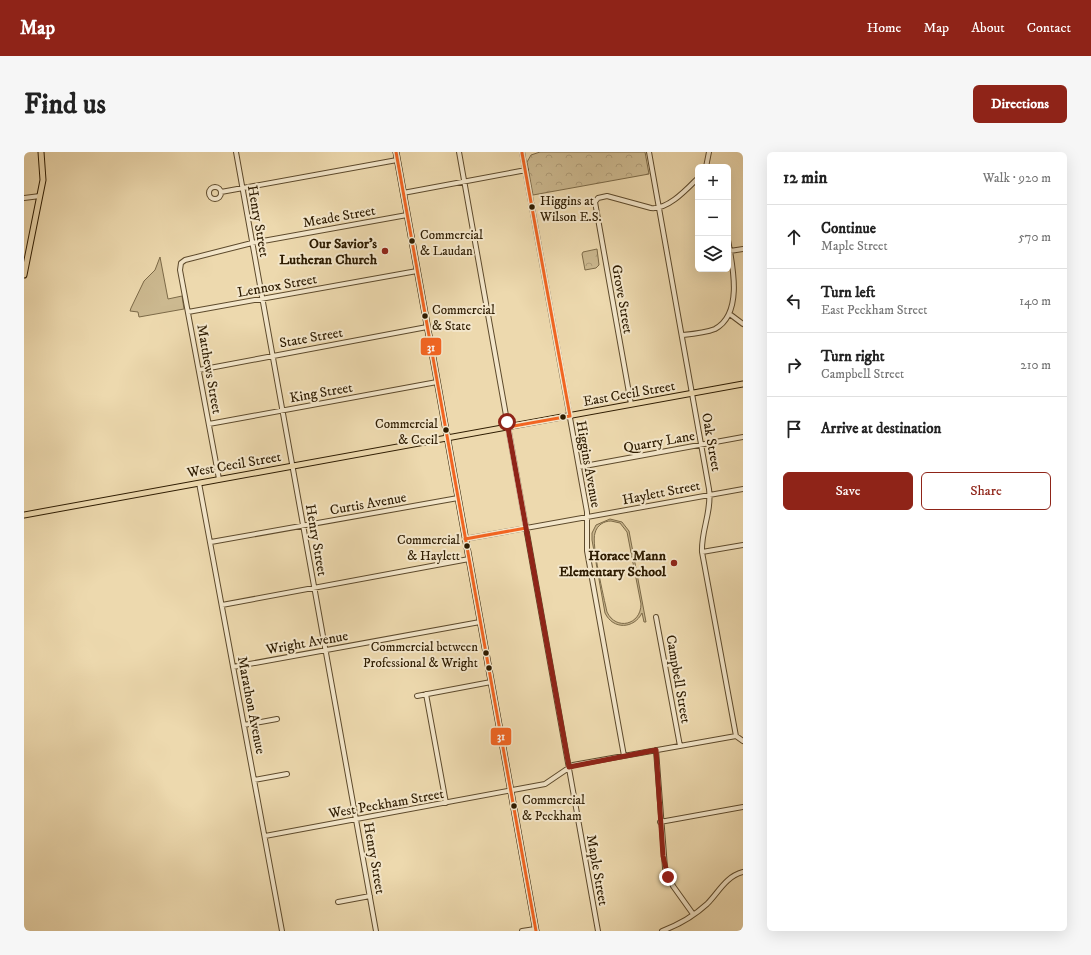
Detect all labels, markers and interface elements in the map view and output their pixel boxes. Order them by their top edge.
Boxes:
text: Map [20,17,55,40]
text: Home [867,19,901,37]
text: Map [923,19,949,37]
text: About [971,19,1005,37]
text: Contact [1027,19,1071,37]
button: Directions [973,85,1067,123]
text: Find us [24,87,106,122]
map controls [695,164,731,272]
button: + [695,164,731,200]
text: 12 min [783,167,827,189]
text: Walk · 920 m [983,170,1051,186]
street label: Henry Street [243,184,273,259]
place label: Higgins at Wilson E.S. [539,193,602,225]
button: − [695,200,731,236]
street label: Meade Street [302,202,377,232]
marker: Higgins at Wilson E.S. [527,202,537,212]
text: Continue [821,219,876,238]
icon: ahead [783,226,805,248]
place label: Commercial & Laudan [420,227,483,259]
text: 570 m [1018,229,1051,245]
place label: Our Savior’s Lutheran Church [279,235,378,269]
marker: Commercial & Laudan [407,236,417,246]
button: layers [695,236,731,272]
text: Maple Street [821,238,888,254]
marker: Our Savior’s Lutheran Church [380,246,390,256]
street label: Grove Street [607,263,637,336]
street label: Lennox Street [236,270,319,302]
text: Turn left [821,283,875,302]
icon: left [783,290,805,312]
text: 140 m [1019,293,1051,309]
place label: Commercial & State [432,302,495,334]
text: East Peckham Street [821,302,927,318]
marker: Commercial & State [420,311,430,321]
street label: Matthews Street [192,323,226,416]
street label: State Street [278,323,345,352]
line badge: 31 [420,337,442,356]
text: 31 [427,341,435,355]
text: Turn right [821,347,884,366]
icon: right [783,354,805,376]
text: 210 m [1020,357,1051,373]
text: Campbell Street [821,366,904,382]
street label: East Cecil Street [582,377,677,411]
street label: King Street [288,379,355,407]
unlabelled marker [558,412,568,422]
street label: Oak Street [697,412,725,473]
route start [498,413,516,431]
place label: Commercial & Cecil [375,416,438,448]
icon: arrive [783,418,805,440]
street label: Higgins Avenue [572,419,605,509]
text: Arrive at destination [821,419,941,438]
marker: Commercial & Cecil [441,425,451,435]
street label: Quarry Lane [622,427,697,457]
street label: West Cecil Street [185,448,283,482]
button: Save [783,472,913,510]
button: Share [921,472,1051,510]
street label: Haylett Street [621,477,702,509]
street label: Curtis Avenue [328,488,408,520]
street label: Henry Street [301,503,331,578]
place label: Commercial & Haylett [397,532,460,564]
marker: Commercial & Haylett [462,541,472,551]
place label: Horace Mann Elementary School [559,547,667,581]
marker: Horace Mann Elementary School [669,558,679,568]
street label: Wright Avenue [264,627,350,659]
street label: Campbell Street [661,633,695,725]
place label: Commercial between Professional & Wright [363,639,478,671]
marker: Commercial between Professional & Wright [481,648,491,658]
street label: Marathon Avenue [233,655,269,756]
unlabelled marker [484,663,494,673]
line badge: 31 [490,727,512,746]
text: 31 [497,730,505,744]
street label: West Peckham Street [326,785,446,823]
place label: Commercial & Peckham [522,792,585,824]
marker: Commercial & Peckham [509,801,519,811]
street label: Henry Street [359,821,389,896]
street label: Maple Street [582,833,612,908]
route end [659,868,677,886]

